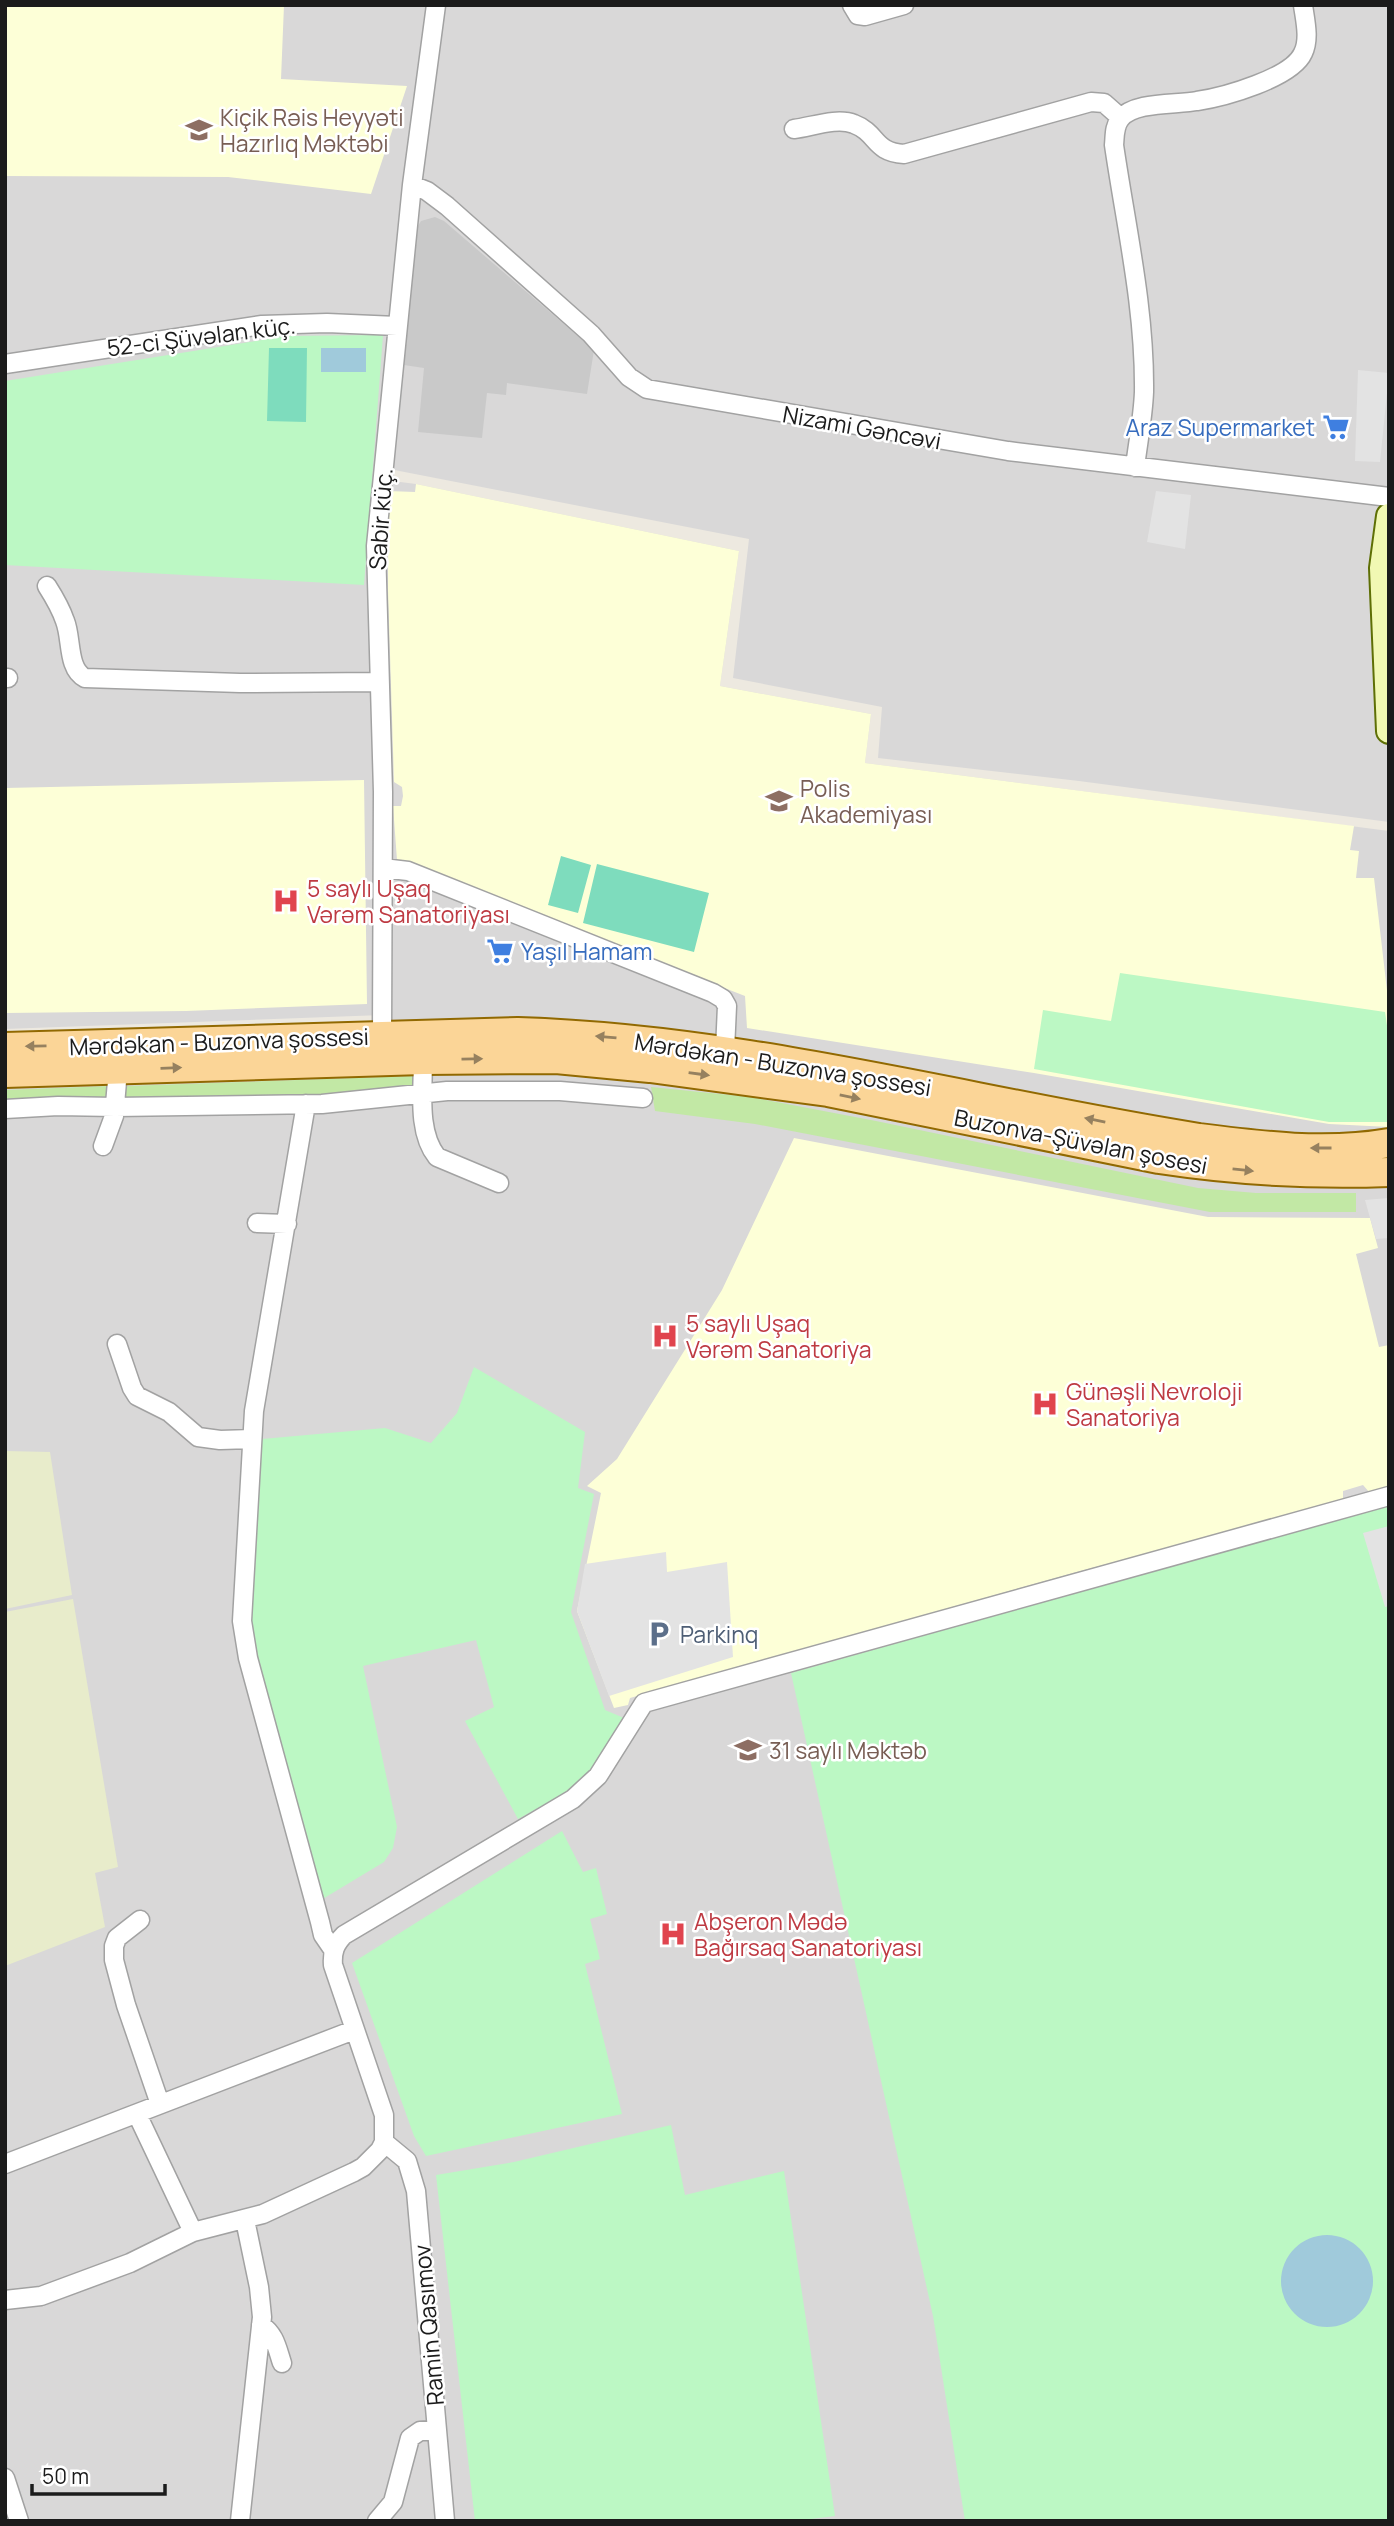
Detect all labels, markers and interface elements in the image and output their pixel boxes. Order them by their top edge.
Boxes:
place label: Kiçik Rəis Heyyəti Hazırlıq Məktəbi [220,101,404,159]
school or university icon: Kiçik Rəis Heyyəti Hazırlıq Məktəbi [184,115,214,145]
street label: 52-ci Şüvəlan küç. [105,309,297,363]
street label: Nizami Gəncəvi [780,397,944,457]
place label: Araz Supermarket [1125,411,1315,443]
supermarket icon: Araz Supermarket [1321,412,1351,442]
street label: Sabir küç. [360,467,400,571]
place label: Polis Akademiyası [800,772,932,830]
school or university icon: Polis Akademiyası [764,786,794,816]
place label: 5 saylı Uşaq Vərəm Sanatoriyası [307,872,510,930]
hospital icon: 5 saylı Uşaq Vərəm Sanatoriyası [271,886,301,916]
place label: Yaşıl Hamam [521,935,652,967]
supermarket icon: Yaşıl Hamam [485,936,515,966]
street label: Mərdəkan - Buzonva şossesi [69,1020,369,1062]
street label: Mərdəkan - Buzonva şossesi [632,1025,934,1103]
one-way arrow [594,1031,616,1042]
one-way arrow [24,1040,46,1052]
one-way arrow [462,1053,484,1065]
one-way arrow [161,1062,183,1074]
one-way arrow [688,1069,710,1080]
one-way arrow [839,1091,861,1102]
street label: Buzonva-Şüvəlan şosesi [952,1101,1210,1181]
one-way arrow [1084,1114,1106,1125]
one-way arrow [1309,1142,1331,1153]
one-way arrow [1232,1164,1254,1175]
place label: 5 saylı Uşaq Vərəm Sanatoriya [686,1307,871,1365]
hospital icon: 5 saylı Uşaq Vərəm Sanatoriya [650,1321,680,1351]
place label: Günəşli Nevroloji Sanatoriya [1066,1375,1242,1433]
hospital icon: Günəşli Nevroloji Sanatoriya [1030,1389,1060,1419]
place label: Parkinq [680,1618,759,1650]
parking icon: Parkinq [644,1619,674,1649]
place label: 31 saylı Məktəb [769,1734,927,1766]
school or university icon: 31 saylı Məktəb [733,1735,763,1765]
place label: Abşeron Mədə Bağırsaq Sanatoriyası [694,1905,922,1963]
hospital icon: Abşeron Mədə Bağırsaq Sanatoriyası [658,1919,688,1949]
street label: Ramin Qasımov [405,2243,451,2407]
scale bar [32,2452,164,2496]
text: 50 m [42,2462,89,2490]

